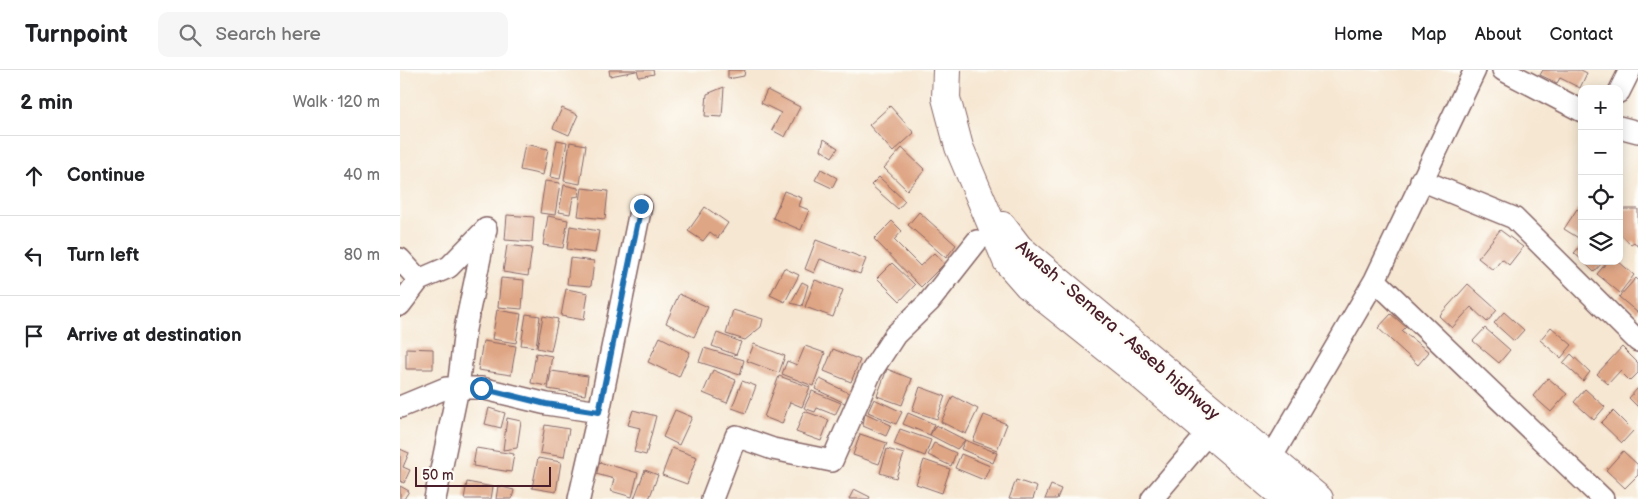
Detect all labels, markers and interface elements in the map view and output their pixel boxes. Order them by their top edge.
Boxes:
search box [158,12,508,57]
text: Turnpoint [25,20,128,49]
icon: search [176,21,204,49]
text: Search here [216,23,321,46]
text: Home [1334,24,1383,45]
text: Map [1411,24,1447,45]
text: About [1475,24,1522,45]
text: Contact [1550,24,1613,45]
map controls [1578,85,1623,265]
button: + [1578,85,1623,130]
text: 2 min [20,90,73,115]
text: Walk · 120 m [293,93,380,112]
button: − [1578,130,1623,175]
icon: ahead [20,162,48,190]
text: Continue [67,164,145,187]
text: 40 m [343,166,380,185]
button: locate [1578,175,1623,220]
route end [630,195,653,218]
button: layers [1578,220,1623,265]
street label: Awash - Semera - Asseb highway [1012,236,1224,425]
icon: left [20,242,48,270]
text: Turn left [67,244,139,267]
text: 80 m [344,246,380,265]
icon: arrive [20,322,48,350]
text: Arrive at destination [67,324,242,347]
route start [470,377,493,400]
scale bar [415,464,551,487]
text: 50 m [422,467,454,484]

